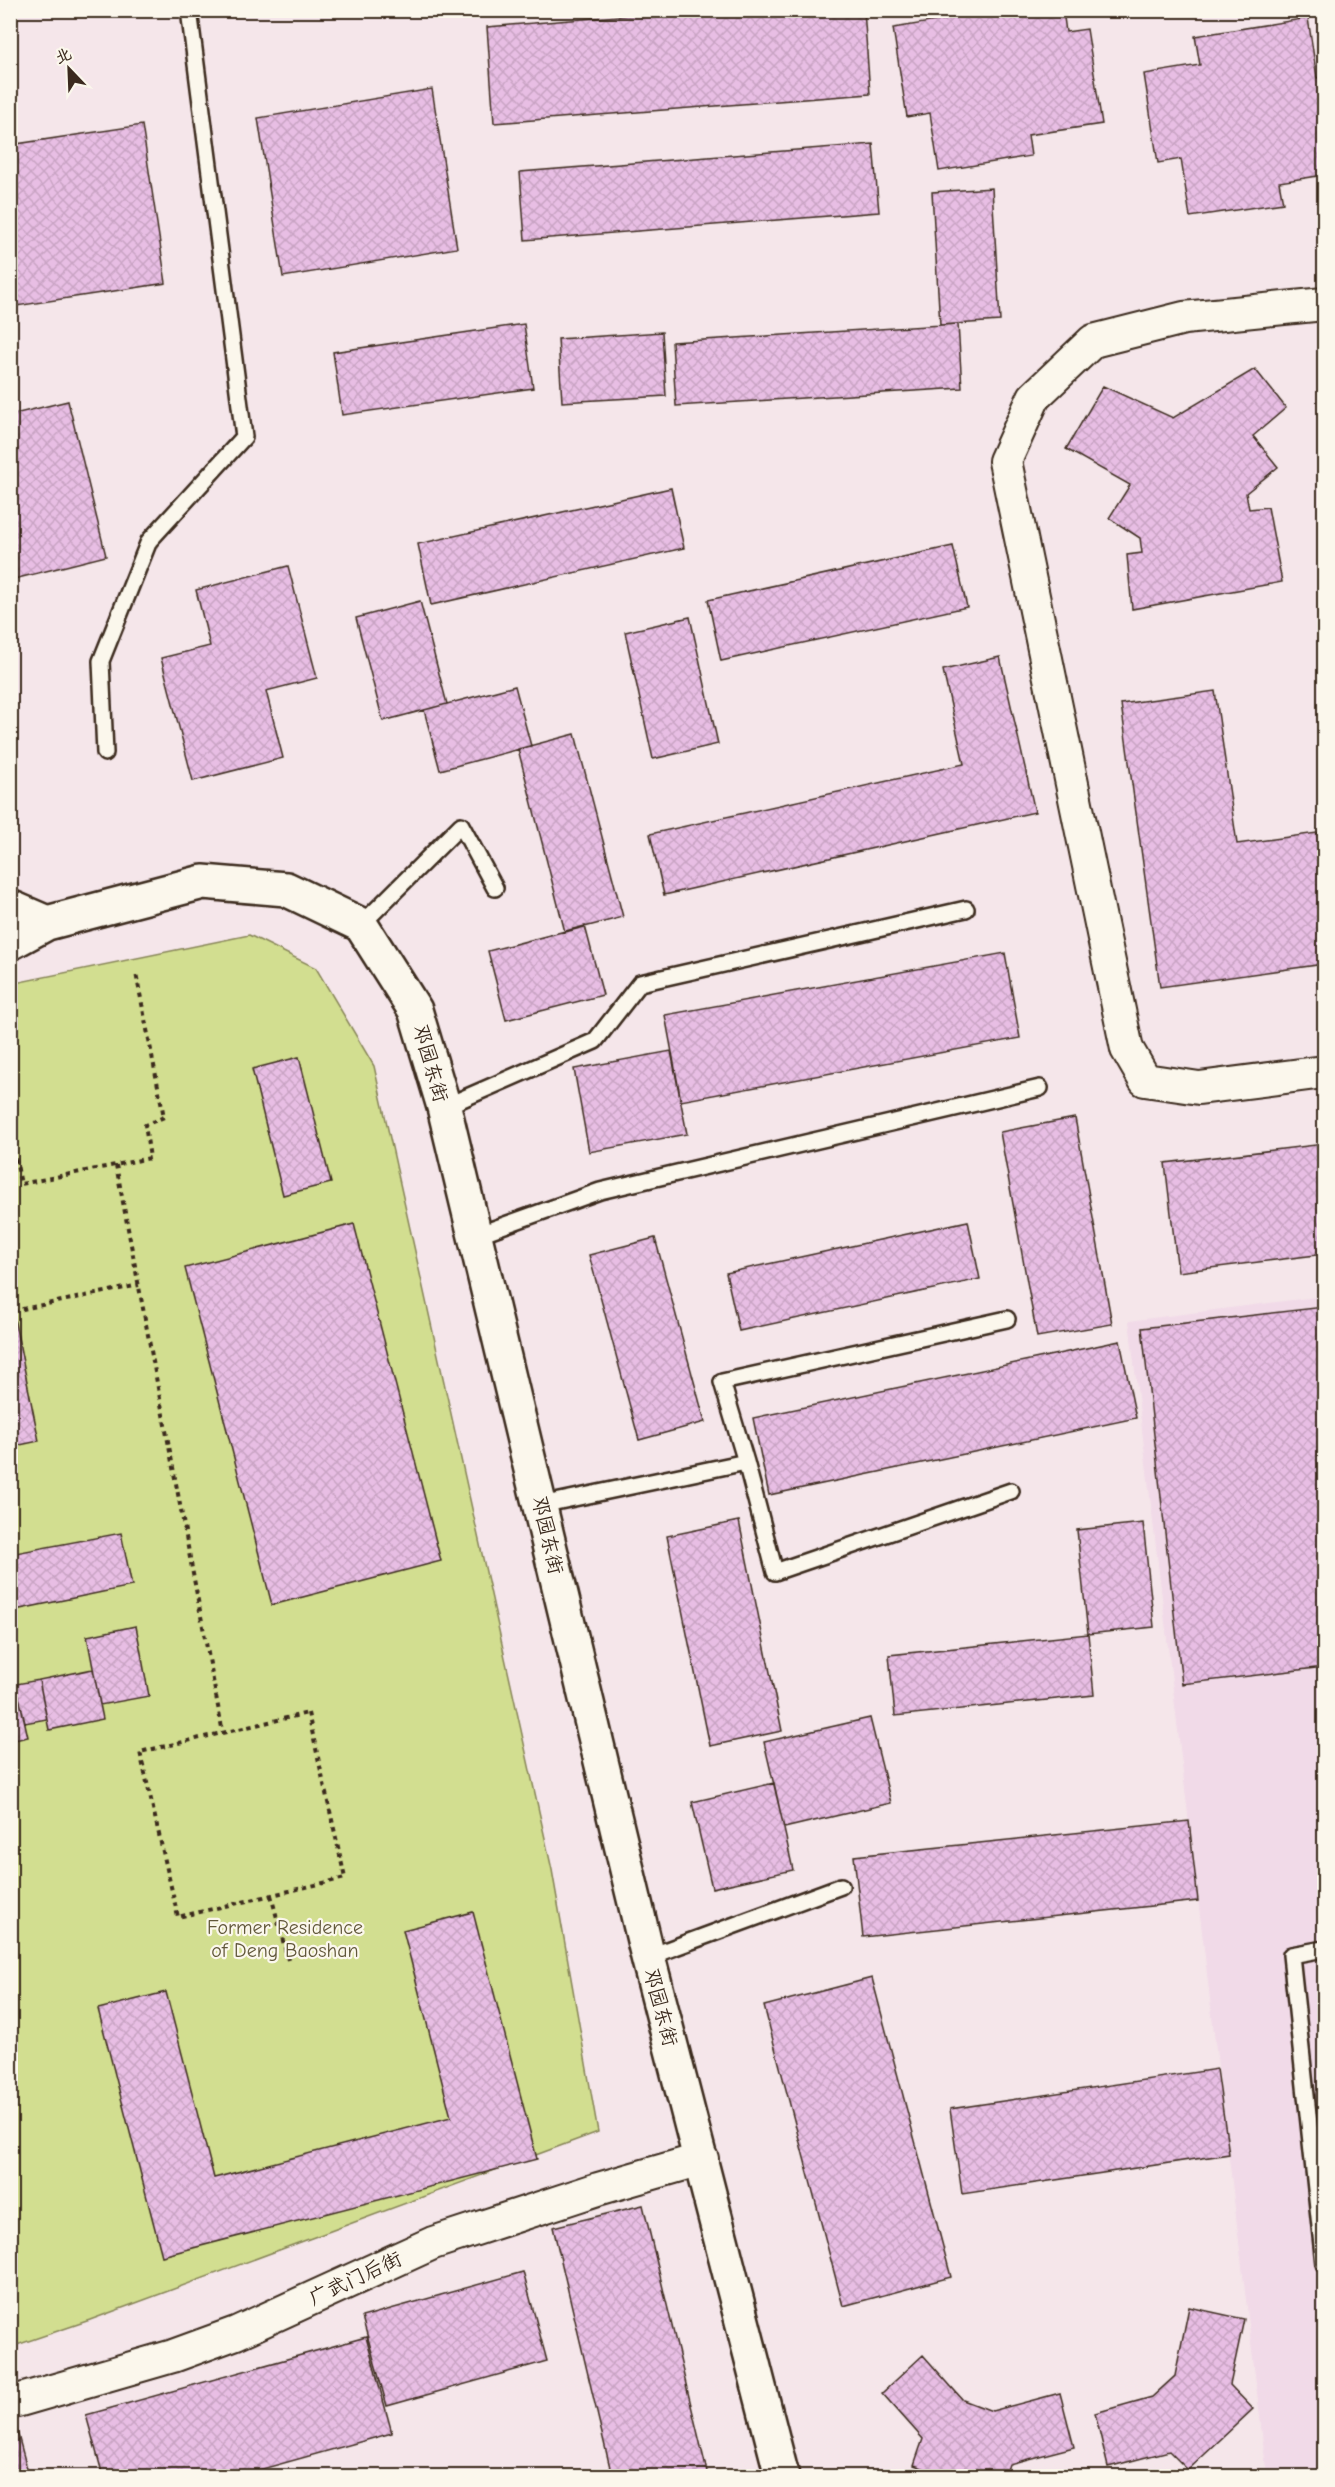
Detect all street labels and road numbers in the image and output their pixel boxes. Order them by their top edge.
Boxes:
street label: 邓园东街 [408,1022,453,1105]
street label: 邓园东街 [527,1494,568,1577]
street label: 邓园东街 [639,1966,682,2049]
street label: 广武门后街 [305,2247,405,2310]

